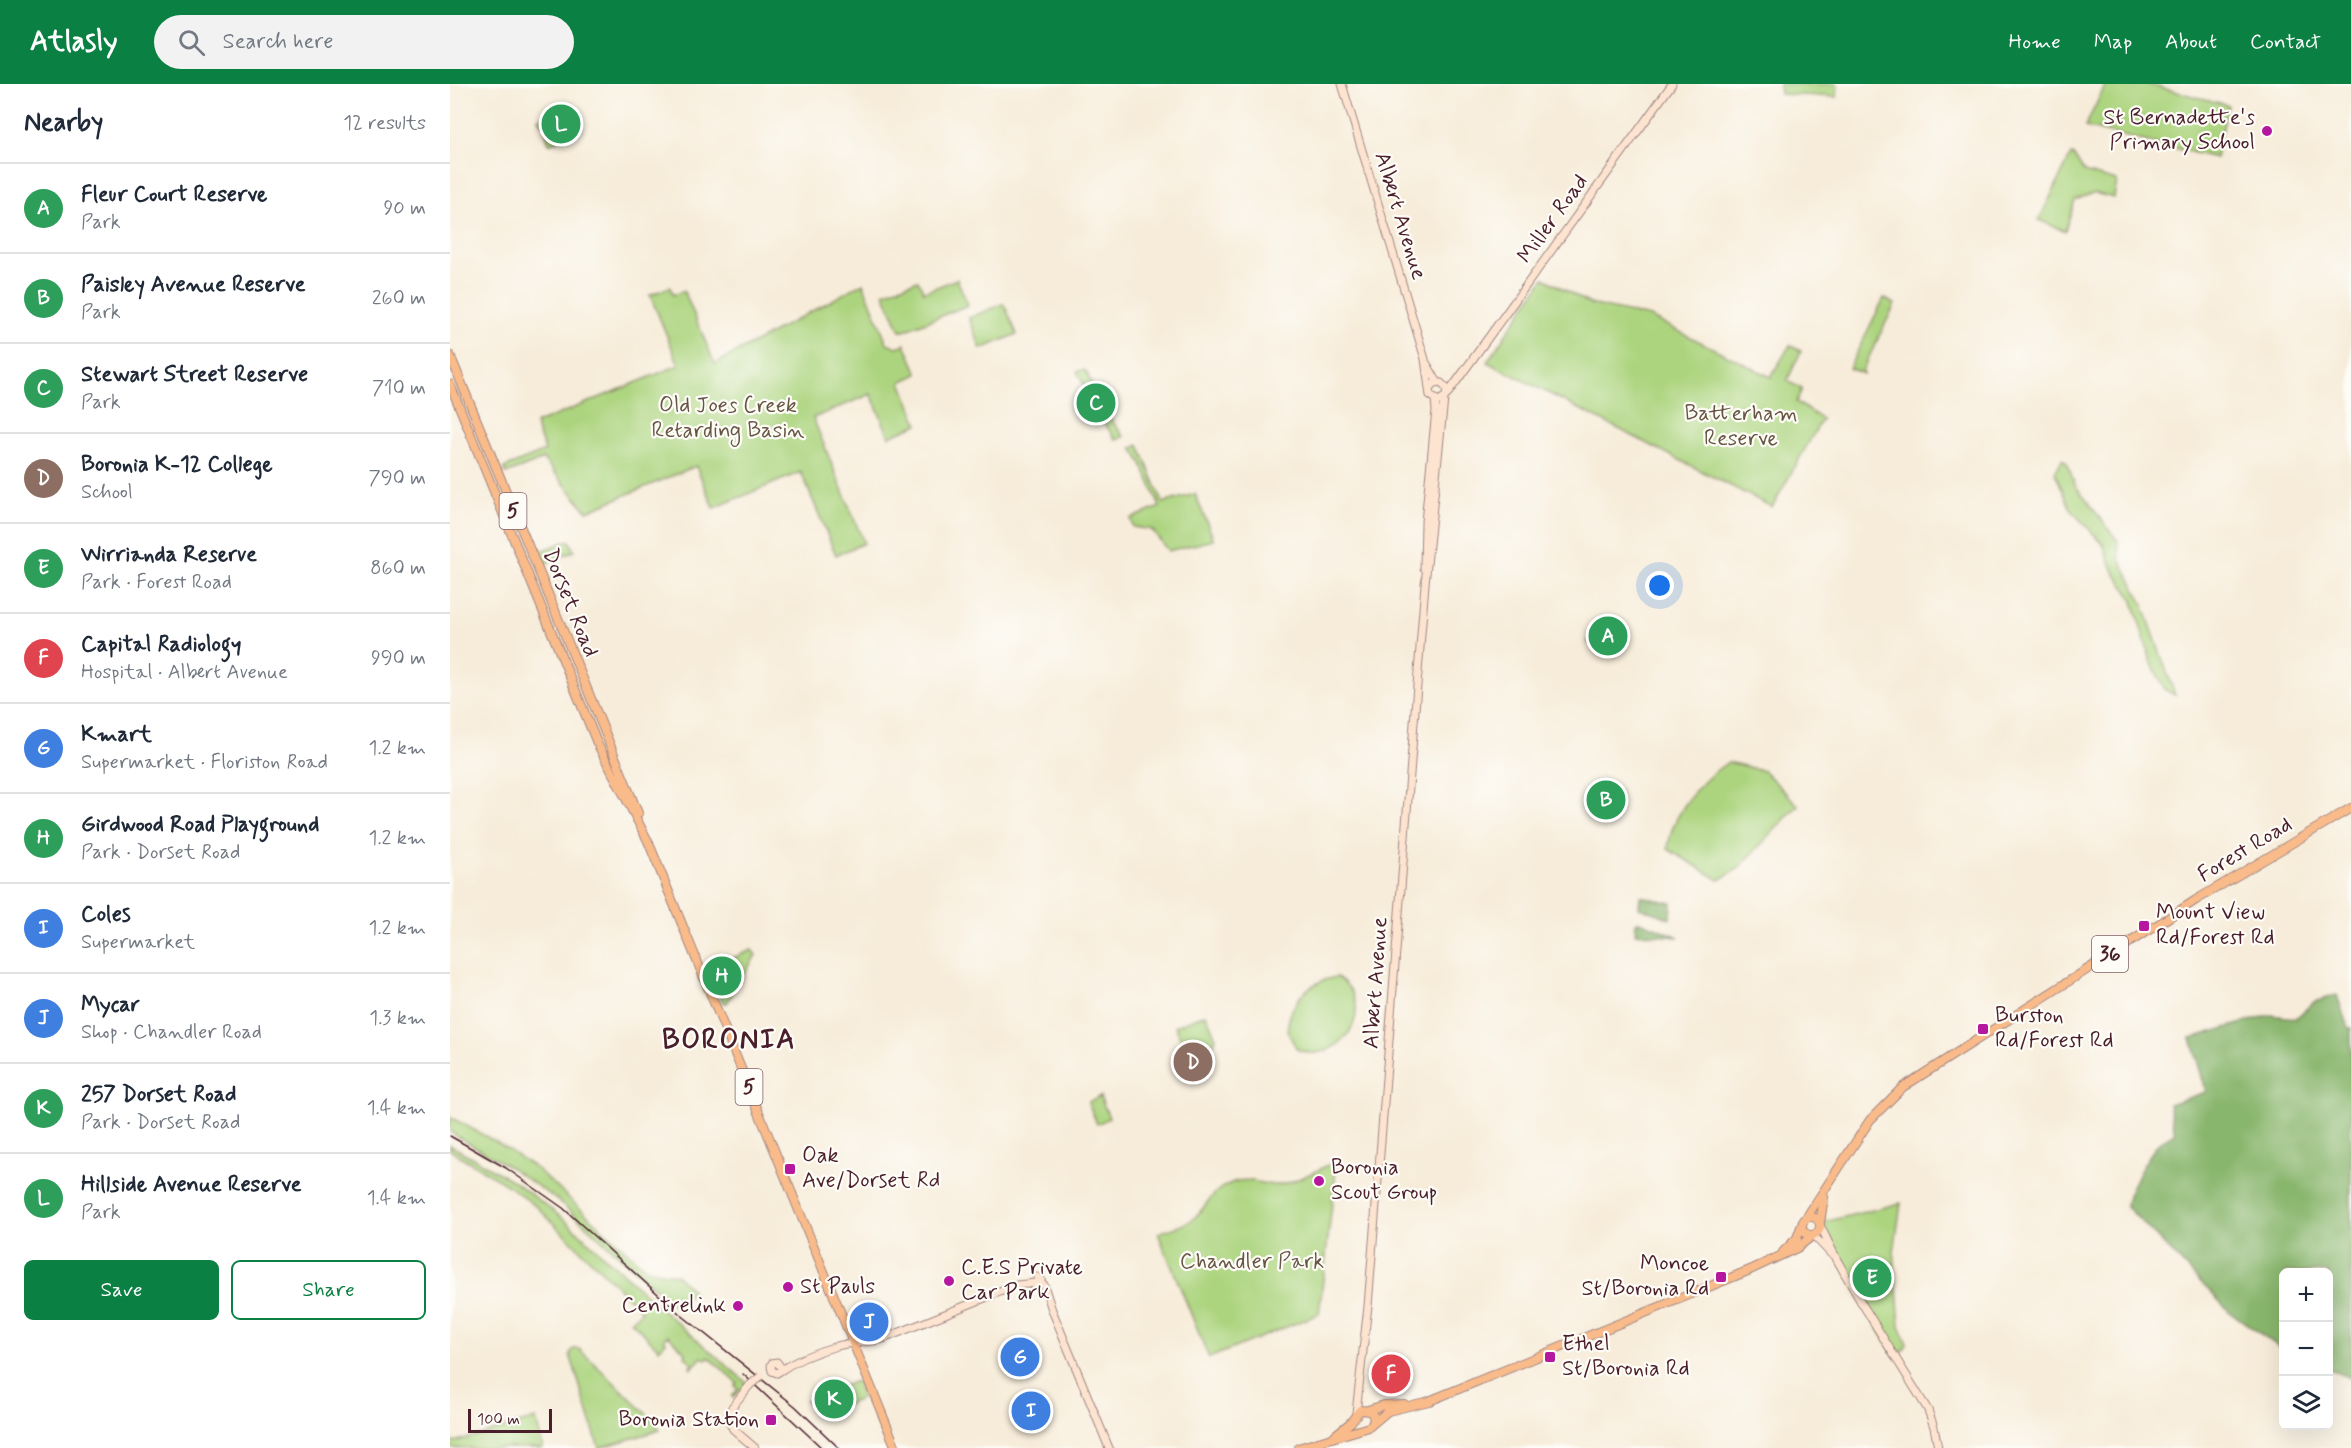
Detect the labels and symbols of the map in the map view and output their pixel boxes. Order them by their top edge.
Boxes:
pin: L [542,102,580,147]
place label: St Bernadette's Primary School [2103,104,2255,157]
marker: St Bernadette's Primary School [2260,124,2274,138]
street label: Albert Avenue [1367,149,1433,283]
street label: Miller Road [1511,169,1595,269]
pin: C [1076,380,1116,426]
park label: Old Joes Creek Retarding Basin [651,392,805,448]
park label: Batterham Reserve [1684,400,1798,453]
road number: 5 [500,493,526,529]
street label: Dorset Road [536,545,604,661]
your location [1645,571,1674,600]
pin: A [1588,614,1628,658]
pin: B [1586,778,1626,822]
street label: Forest Road [2193,811,2297,889]
place label: Mount View Rd/Forest Rd [2156,899,2275,952]
street label: Albert Avenue [1357,916,1395,1050]
marker: Mount View Rd/Forest Rd [2137,919,2151,933]
road number: 36 [2092,936,2128,972]
pin: H [702,954,742,998]
place label: Burston Rd/Forest Rd [1995,1002,2114,1055]
district label: BORONIA [662,1022,796,1059]
marker: Burston Rd/Forest Rd [1976,1022,1990,1036]
pin: D [1174,1040,1212,1084]
road number: 5 [736,1069,762,1105]
place label: Oak Ave/Dorset Rd [802,1142,940,1195]
place label: Boronia Scout Group [1331,1154,1437,1207]
marker: Oak Ave/Dorset Rd [783,1162,797,1176]
marker: Boronia Scout Group [1312,1174,1326,1188]
park label: Chandler Park [1180,1248,1324,1276]
place label: Moncoe St/Boronia Rd [1581,1250,1709,1303]
place label: C.E.S Private Car Park [961,1254,1083,1307]
pin: E [1852,1256,1892,1300]
marker: Moncoe St/Boronia Rd [1714,1270,1728,1284]
place label: St Pauls [800,1273,875,1301]
marker: C.E.S Private Car Park [942,1274,956,1288]
marker: St Pauls [781,1280,795,1294]
place label: Centrelink [621,1292,726,1320]
marker: Centrelink [731,1299,745,1313]
pin: J [850,1300,888,1344]
place label: Ethel St/Boronia Rd [1562,1330,1690,1383]
pin: G [1000,1334,1040,1380]
marker: Ethel St/Boronia Rd [1543,1350,1557,1364]
pin: F [1372,1352,1410,1396]
pin: K [814,1376,854,1422]
pin: I [1012,1388,1050,1434]
scale bar [468,1406,552,1434]
place label: Boronia Station [618,1406,759,1434]
marker: Boronia Station [764,1413,778,1427]

